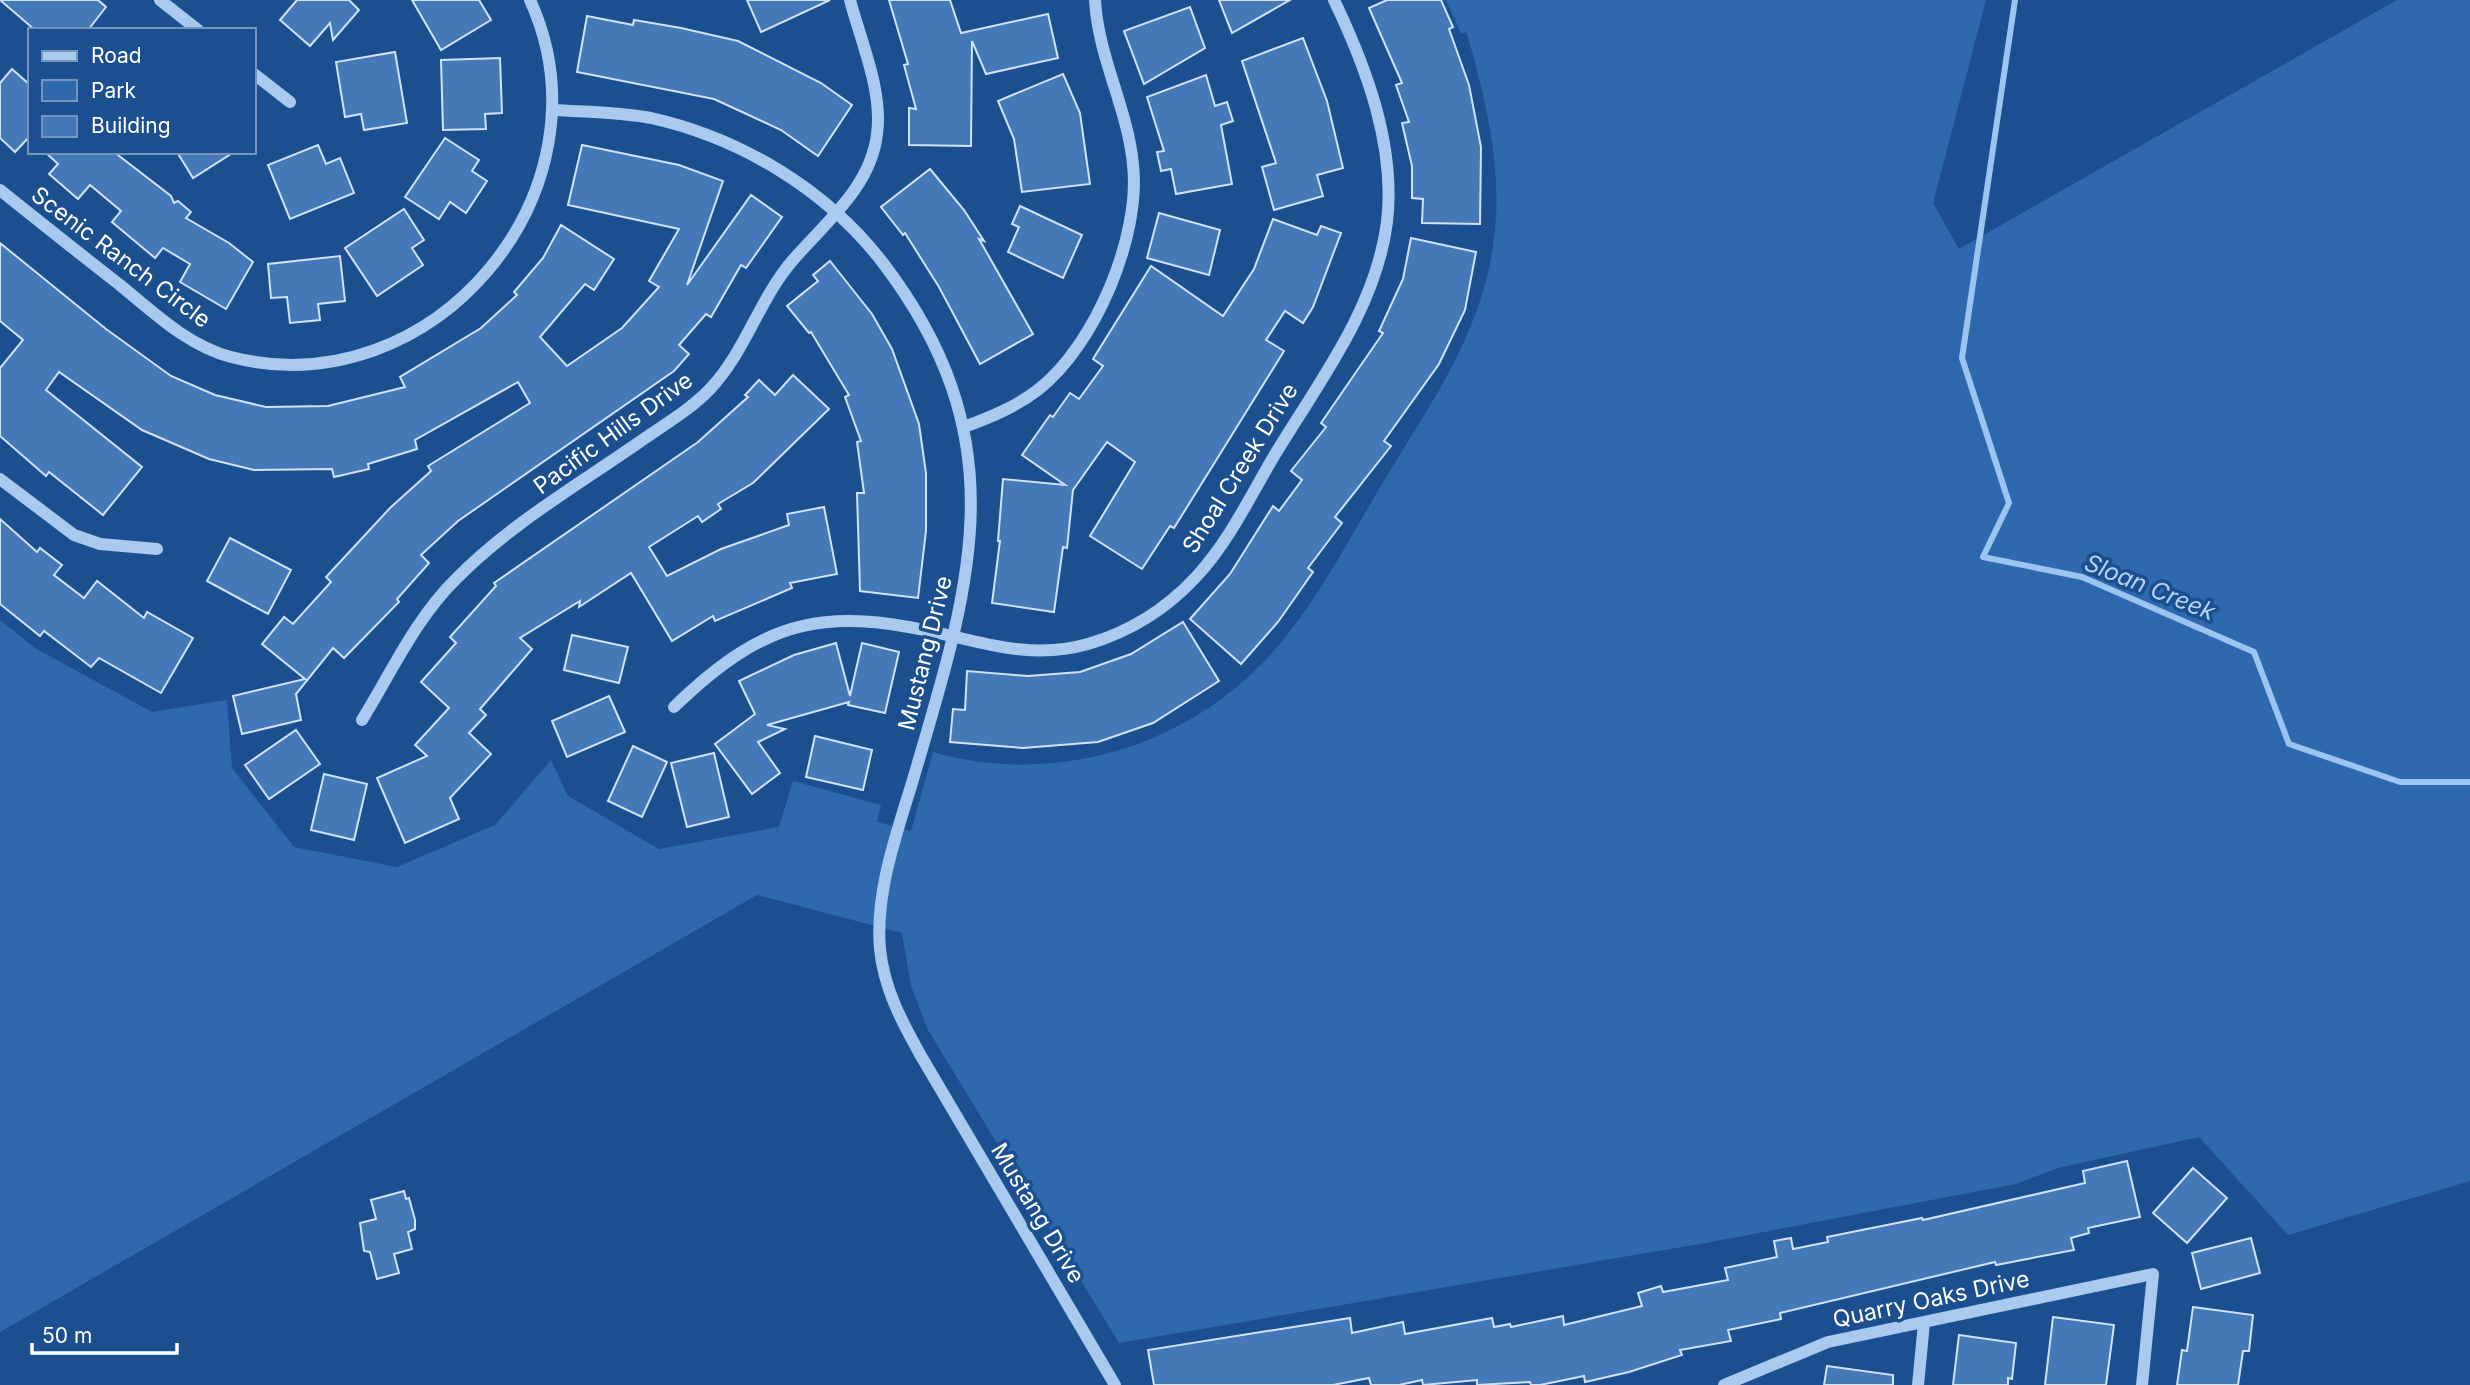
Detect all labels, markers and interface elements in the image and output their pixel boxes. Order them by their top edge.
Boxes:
legend [28,28,256,154]
text: Road [91,43,142,68]
text: Park [91,78,136,103]
text: Building [91,113,171,138]
street label: Scenic Ranch Circle [26,180,216,334]
street label: Pacific Hills Drive [528,366,698,500]
street label: Shoal Creek Drive [1176,378,1304,558]
water label: Sloan Creek [2080,548,2220,627]
street label: Mustang Drive [892,573,958,733]
street label: Mustang Drive [985,1138,1091,1288]
street label: Quarry Oaks Drive [1830,1264,2032,1334]
scale bar [32,1312,177,1356]
text: 50 m [42,1323,92,1348]

